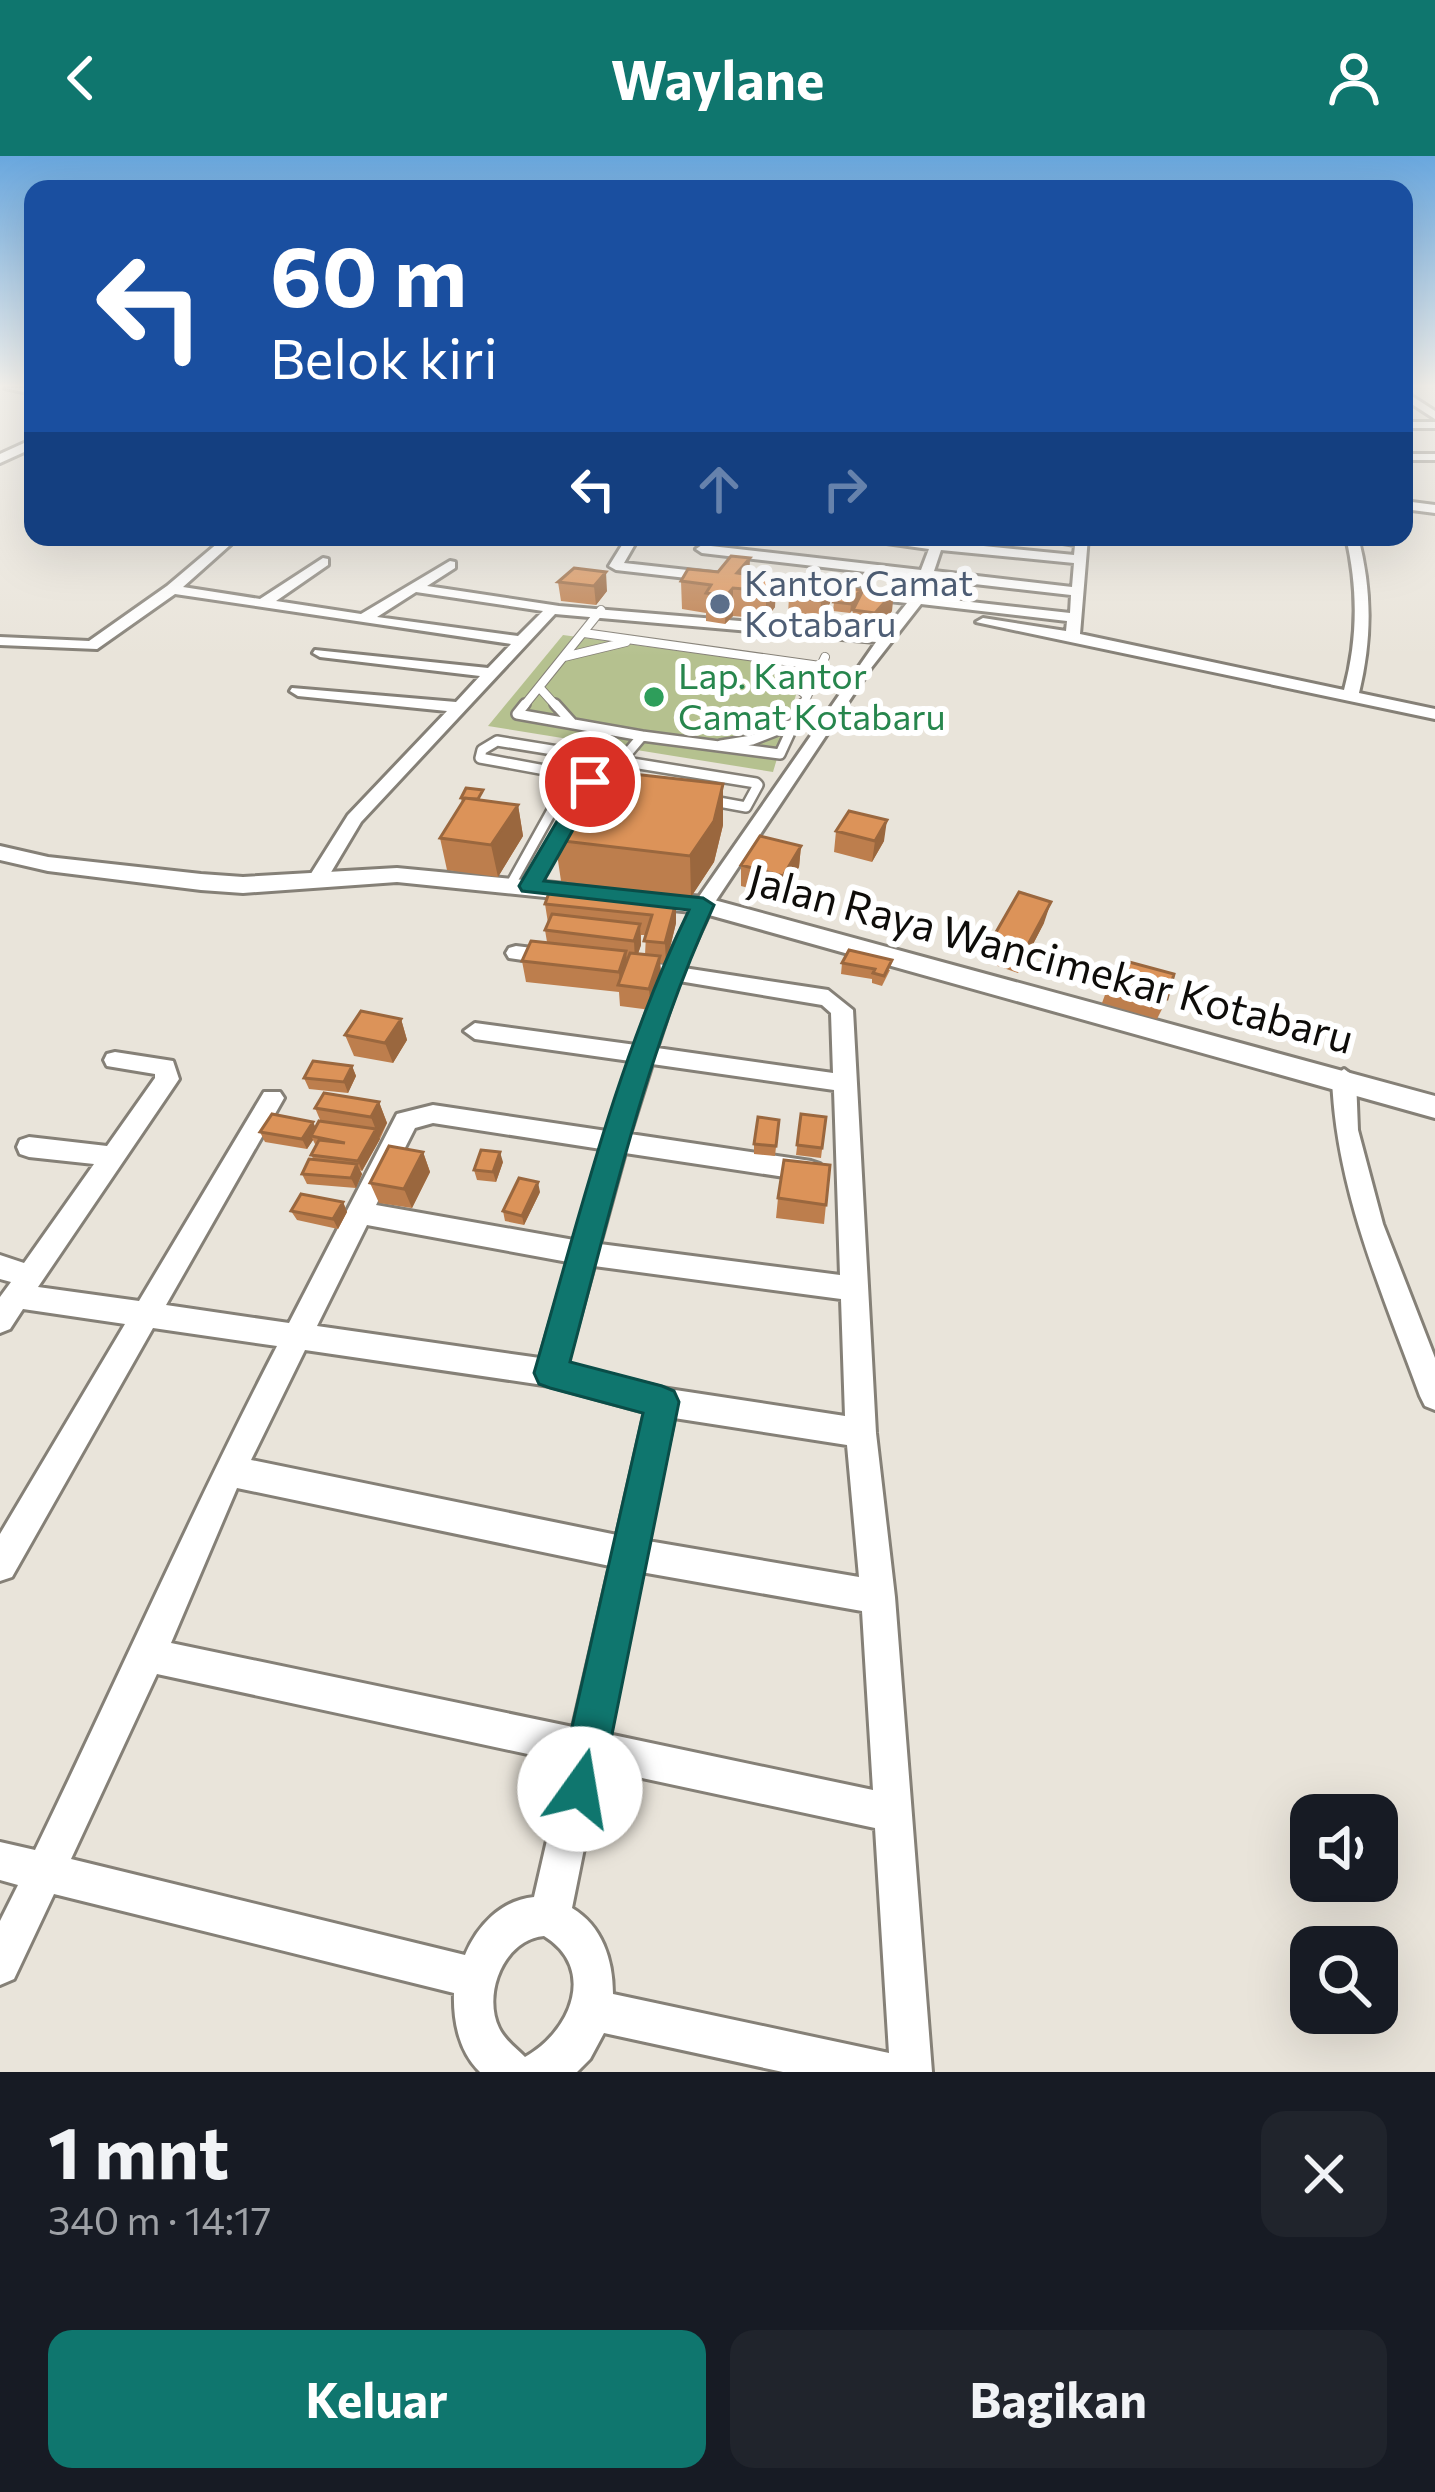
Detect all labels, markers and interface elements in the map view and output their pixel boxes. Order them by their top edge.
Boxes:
icon: back [48,45,114,111]
text: Waylane [611,45,824,111]
icon: person [1321,45,1387,111]
text: 60 m [270,222,467,324]
icon: left [72,228,228,384]
text: Belok kiri [270,324,498,390]
icon: left [560,456,626,522]
icon: ahead [686,456,752,522]
icon: right [812,456,878,522]
place label: Kantor Camat Kotabaru [744,559,973,644]
marker: Kantor Camat Kotabaru [707,591,733,617]
place label: Lap. Kantor Camat Kotabaru [678,652,946,737]
marker: Lap. Kantor Camat Kotabaru [641,684,667,710]
pin [539,731,641,833]
icon: arrive [557,749,623,815]
street label: Jalan Raya Wancimekar Kotabaru [743,851,1360,1063]
position arrow [517,1726,643,1852]
map controls [1290,1794,1398,2034]
button: sound [1290,1794,1398,1902]
button: search [1290,1926,1398,2034]
text: 1 mnt [48,2106,229,2194]
button: close [1261,2111,1387,2237]
text: 340 m · 14:17 [48,2195,271,2243]
button: Keluar [48,2330,706,2468]
button: Bagikan [730,2330,1387,2468]

